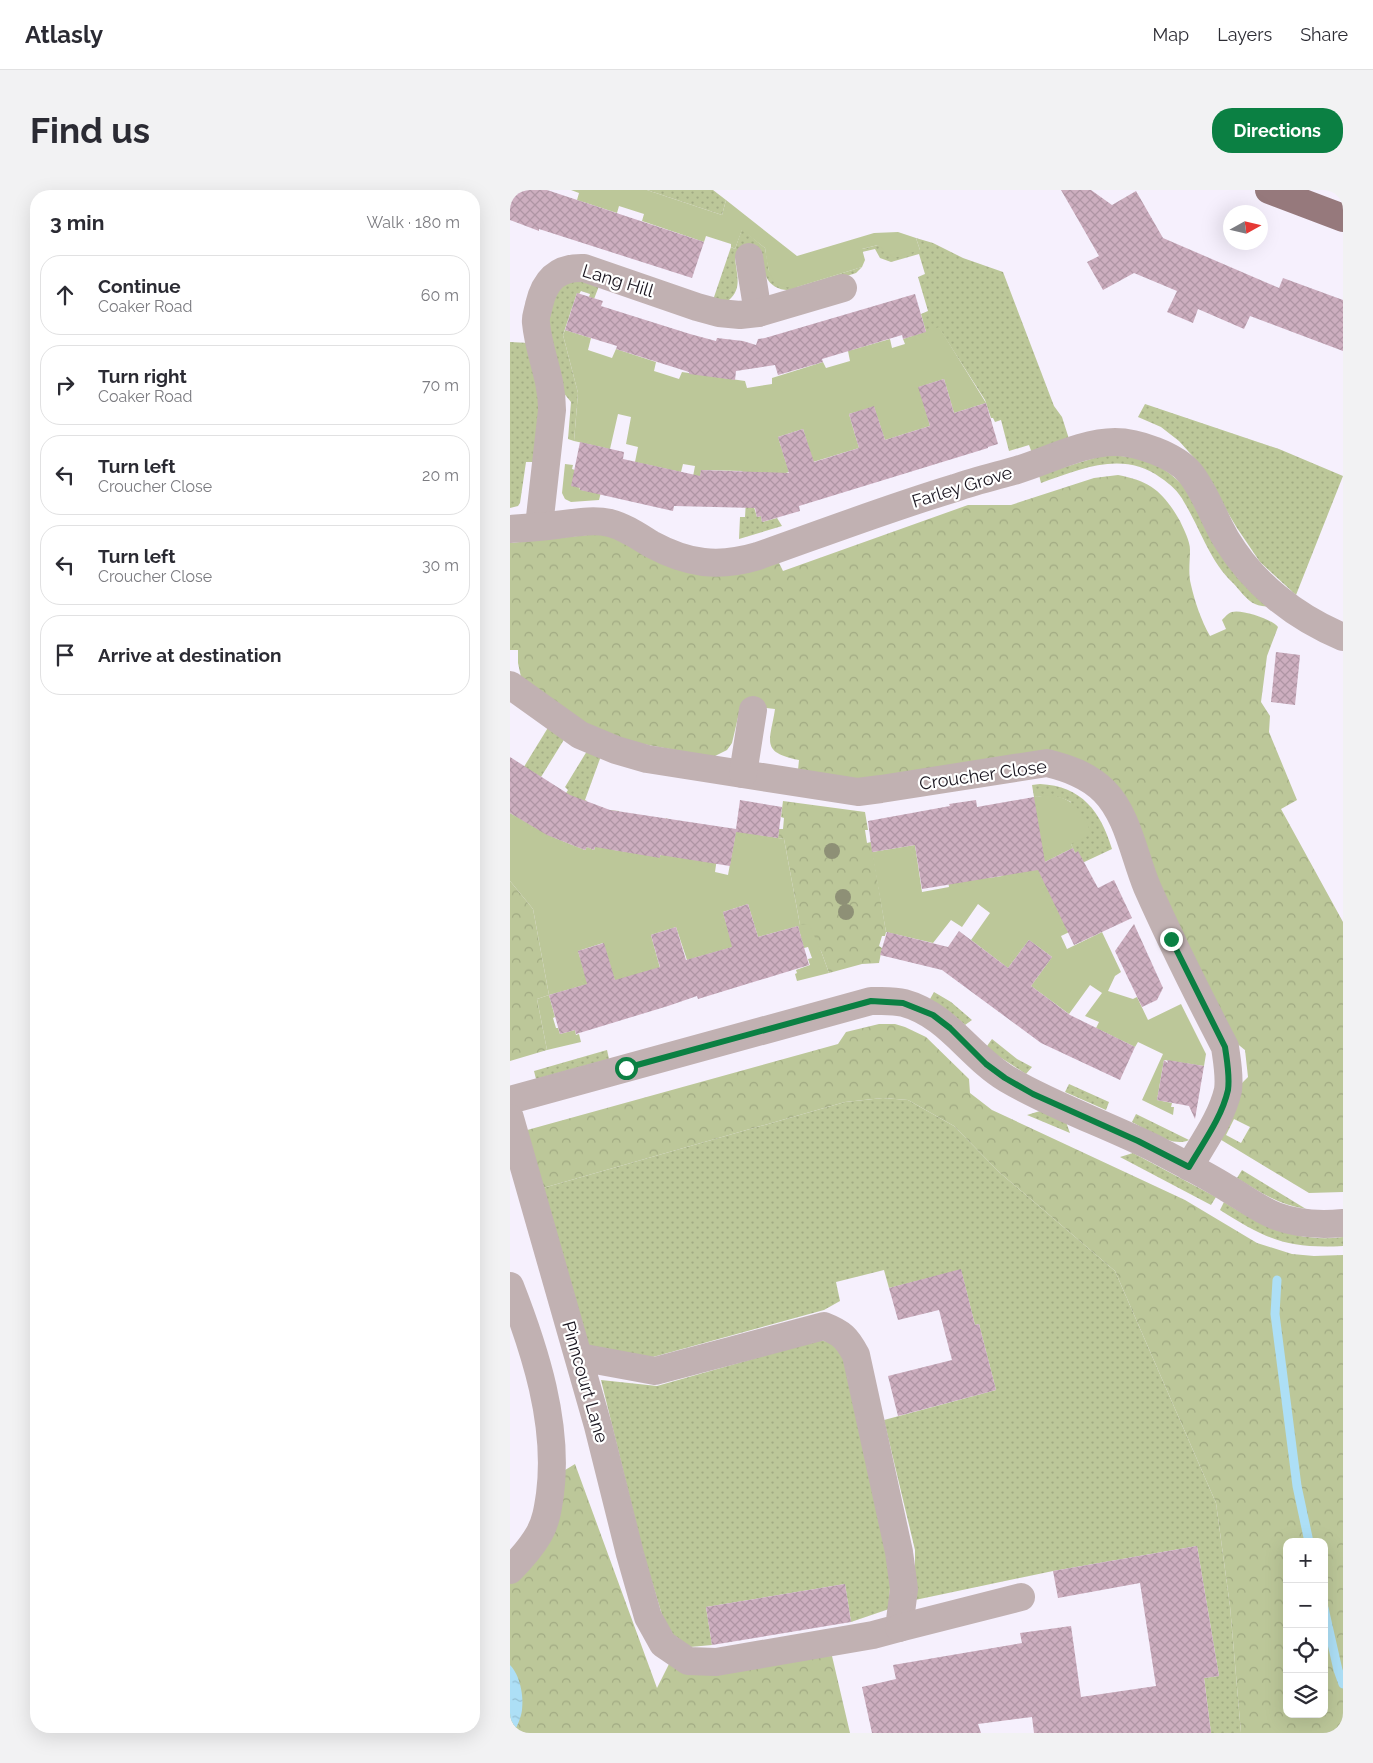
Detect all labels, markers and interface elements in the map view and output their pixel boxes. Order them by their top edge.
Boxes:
text: Atlasly [25,20,103,49]
text: Map [1153,24,1189,45]
text: Layers [1217,24,1272,45]
text: Share [1300,24,1348,45]
button: Directions [1212,108,1343,153]
text: Find us [30,110,150,151]
north arrow [1223,205,1268,250]
text: 3 min [50,210,104,235]
text: Walk · 180 m [366,213,460,232]
street label: Lang Hill [580,260,656,301]
text: Continue [98,275,181,297]
icon: ahead [51,281,79,309]
text: 60 m [421,286,459,305]
text: Coaker Road [98,297,192,316]
text: Turn right [98,365,187,387]
icon: right [51,371,79,399]
text: 70 m [422,376,459,395]
text: Coaker Road [98,387,192,406]
text: Turn left [98,455,175,477]
icon: left [51,461,79,489]
street label: Farley Grove [909,461,1015,512]
text: 20 m [422,466,459,485]
text: Croucher Close [98,477,212,496]
text: Turn left [98,545,175,567]
icon: left [51,551,79,579]
text: 30 m [422,556,459,575]
text: Croucher Close [98,567,212,586]
icon: arrive [51,641,79,669]
text: Arrive at destination [98,644,282,666]
street label: Croucher Close [918,755,1048,794]
route end [1160,928,1183,951]
route start [615,1057,638,1080]
street label: Pinncourt Lane [558,1319,613,1446]
map controls [1283,1538,1328,1718]
button: + [1283,1538,1328,1583]
button: − [1283,1583,1328,1628]
button: locate [1283,1628,1328,1673]
button: layers [1283,1673,1328,1718]

